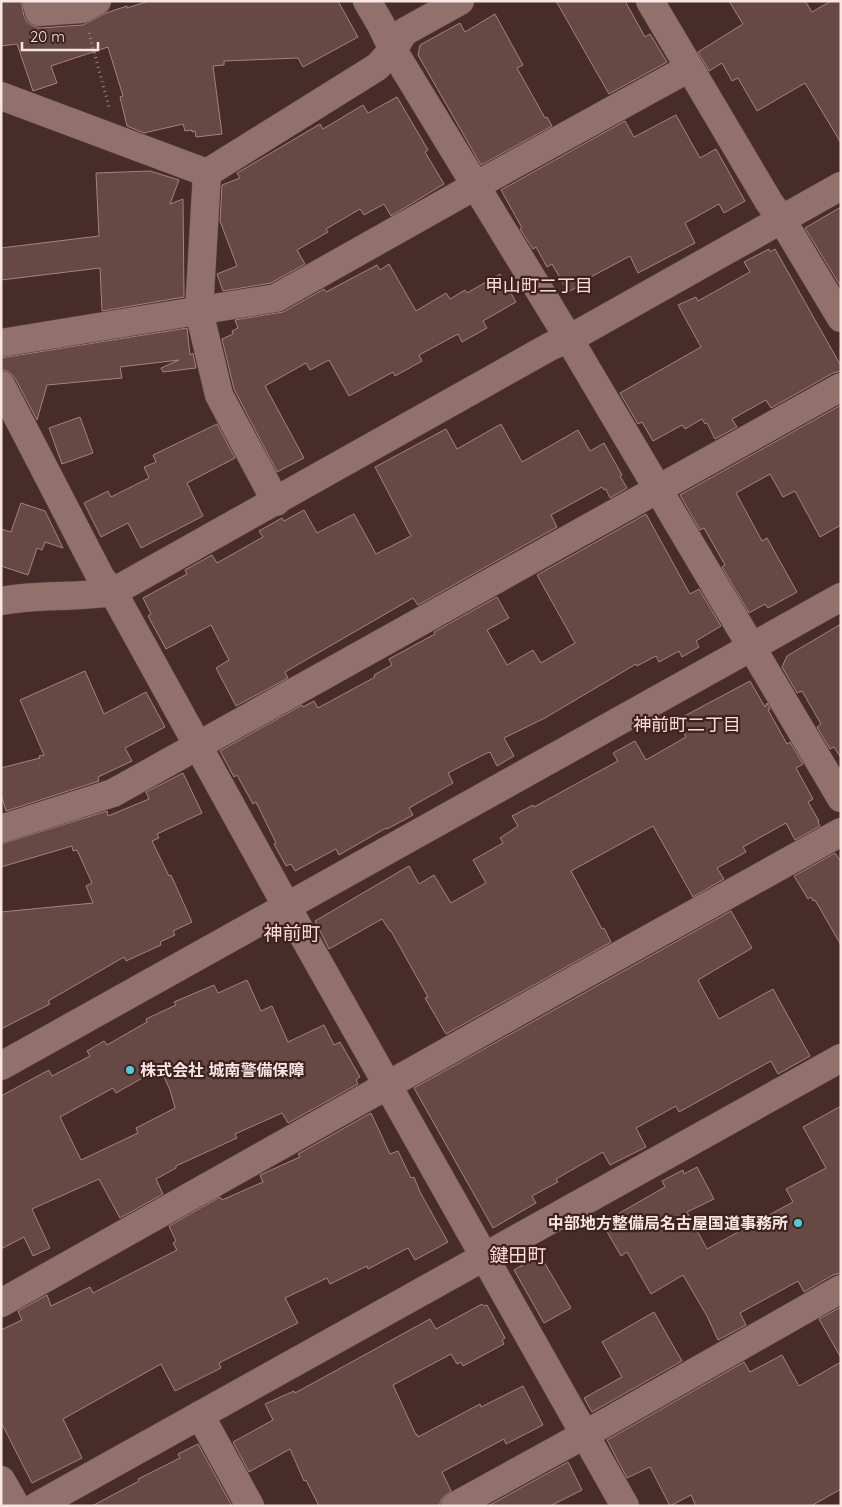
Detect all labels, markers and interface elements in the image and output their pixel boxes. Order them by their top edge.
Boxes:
scale bar [22,20,99,52]
text: 20 m [30,27,65,46]
district label: 甲山町二丁目 [485,274,593,297]
district label: 神前町二丁目 [633,713,741,736]
district label: 神前町 [263,921,321,945]
place label: 株式会社 城南警備保障 [140,1060,304,1080]
marker: 株式会社 城南警備保障 [124,1064,136,1076]
place label: 中部地方整備局名古屋国道事務所 [548,1213,788,1233]
marker: 中部地方整備局名古屋国道事務所 [792,1217,804,1229]
district label: 鍵田町 [489,1243,547,1267]

